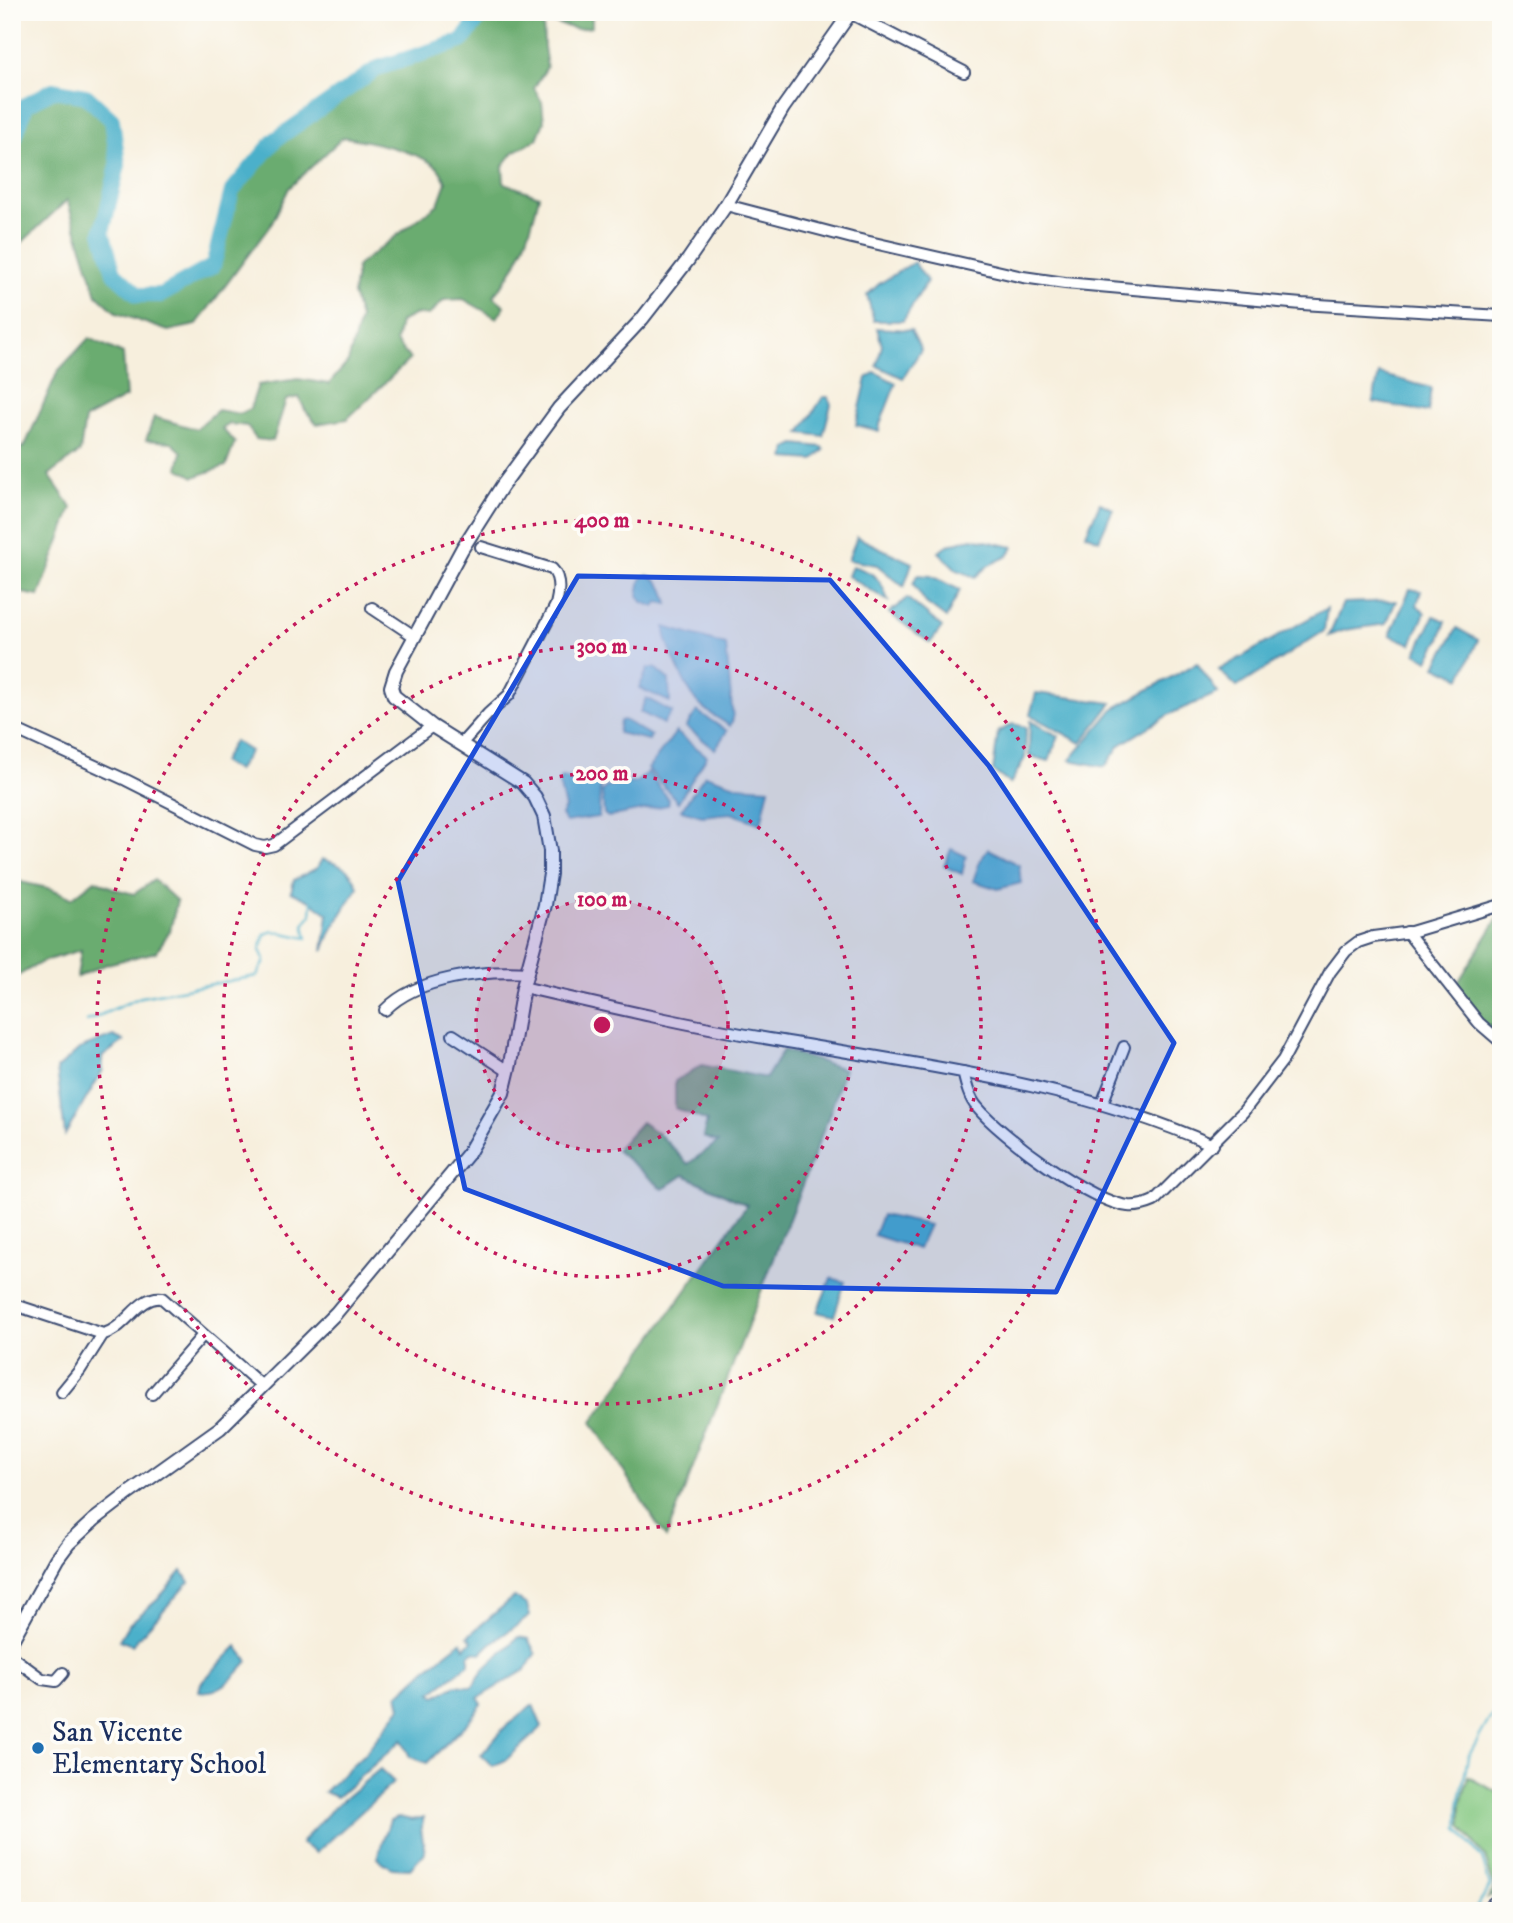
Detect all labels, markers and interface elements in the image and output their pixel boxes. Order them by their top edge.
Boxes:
text: 400 m [575,508,630,534]
text: 300 m [577,634,628,660]
text: 200 m [575,761,629,787]
text: 100 m [577,887,627,913]
centre of rings [590,1013,614,1037]
place label: San Vicente Elementary School [52,1715,267,1782]
marker: San Vicente Elementary School [30,1740,46,1756]

